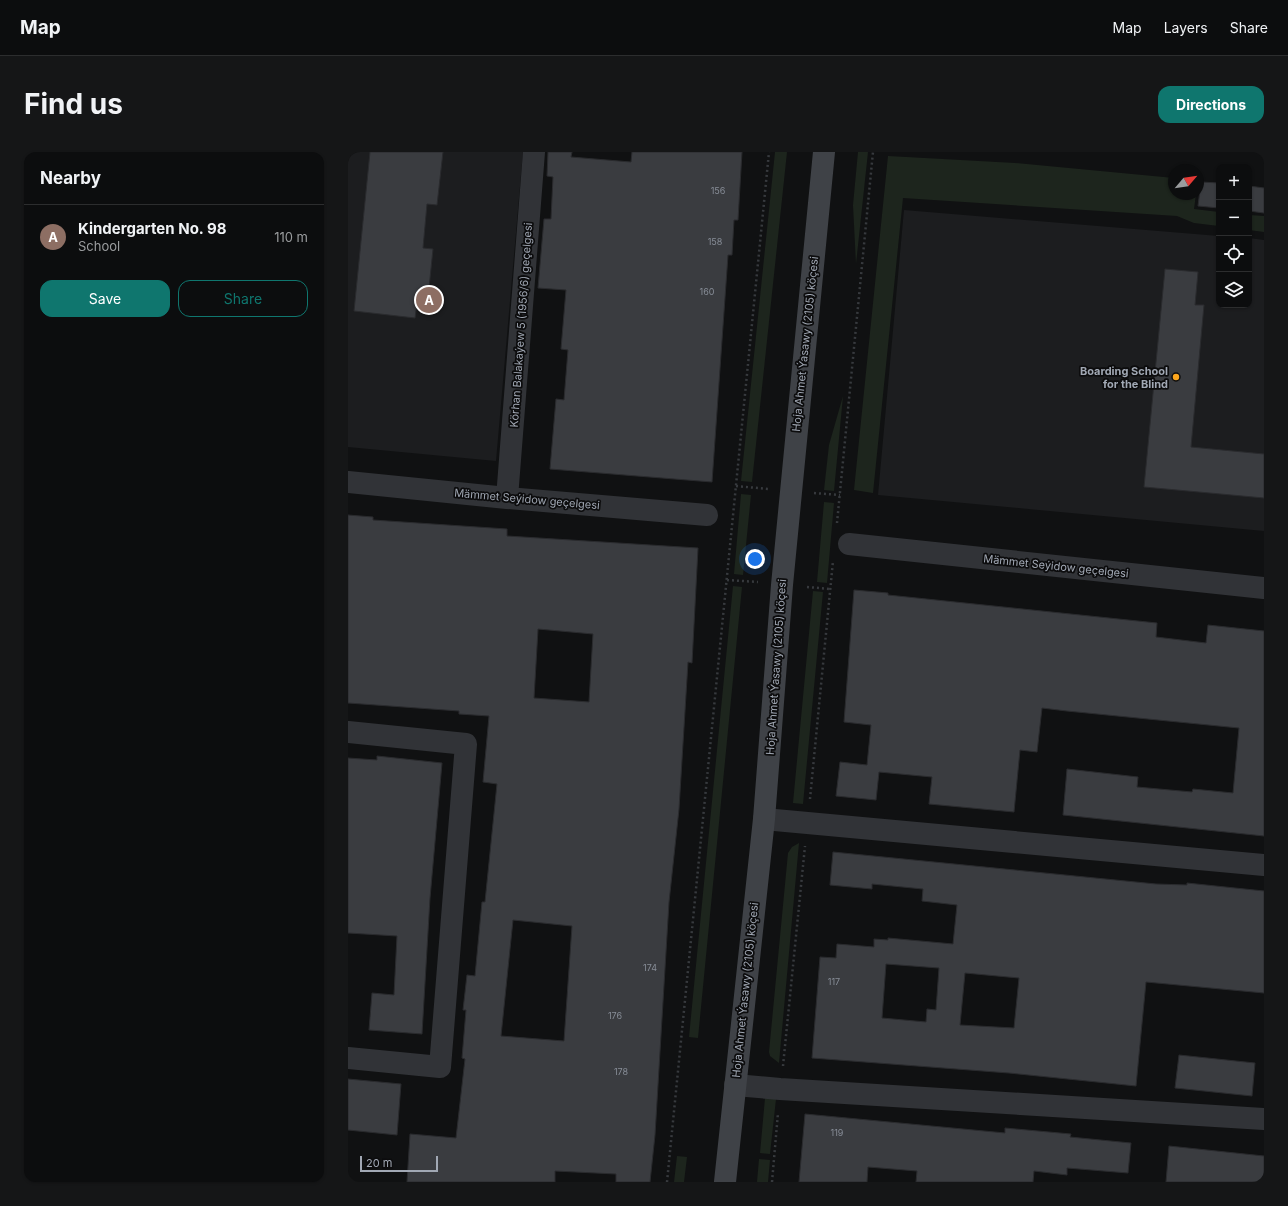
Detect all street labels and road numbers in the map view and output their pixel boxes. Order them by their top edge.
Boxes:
street label: Körhan Balakaýew 5 (1956/6) geçelgesi [507,222,535,428]
street label: Hoja Ahmet Ýasawy (2105) köçesi [789,256,821,432]
street label: Mämmet Seýidow geçelgesi [454,486,600,512]
street label: Mämmet Seýidow geçelgesi [983,551,1129,581]
street label: Hoja Ahmet Ýasawy (2105) köçesi [763,579,789,755]
street label: Hoja Ahmet Ýasawy (2105) köçesi [729,902,761,1078]

